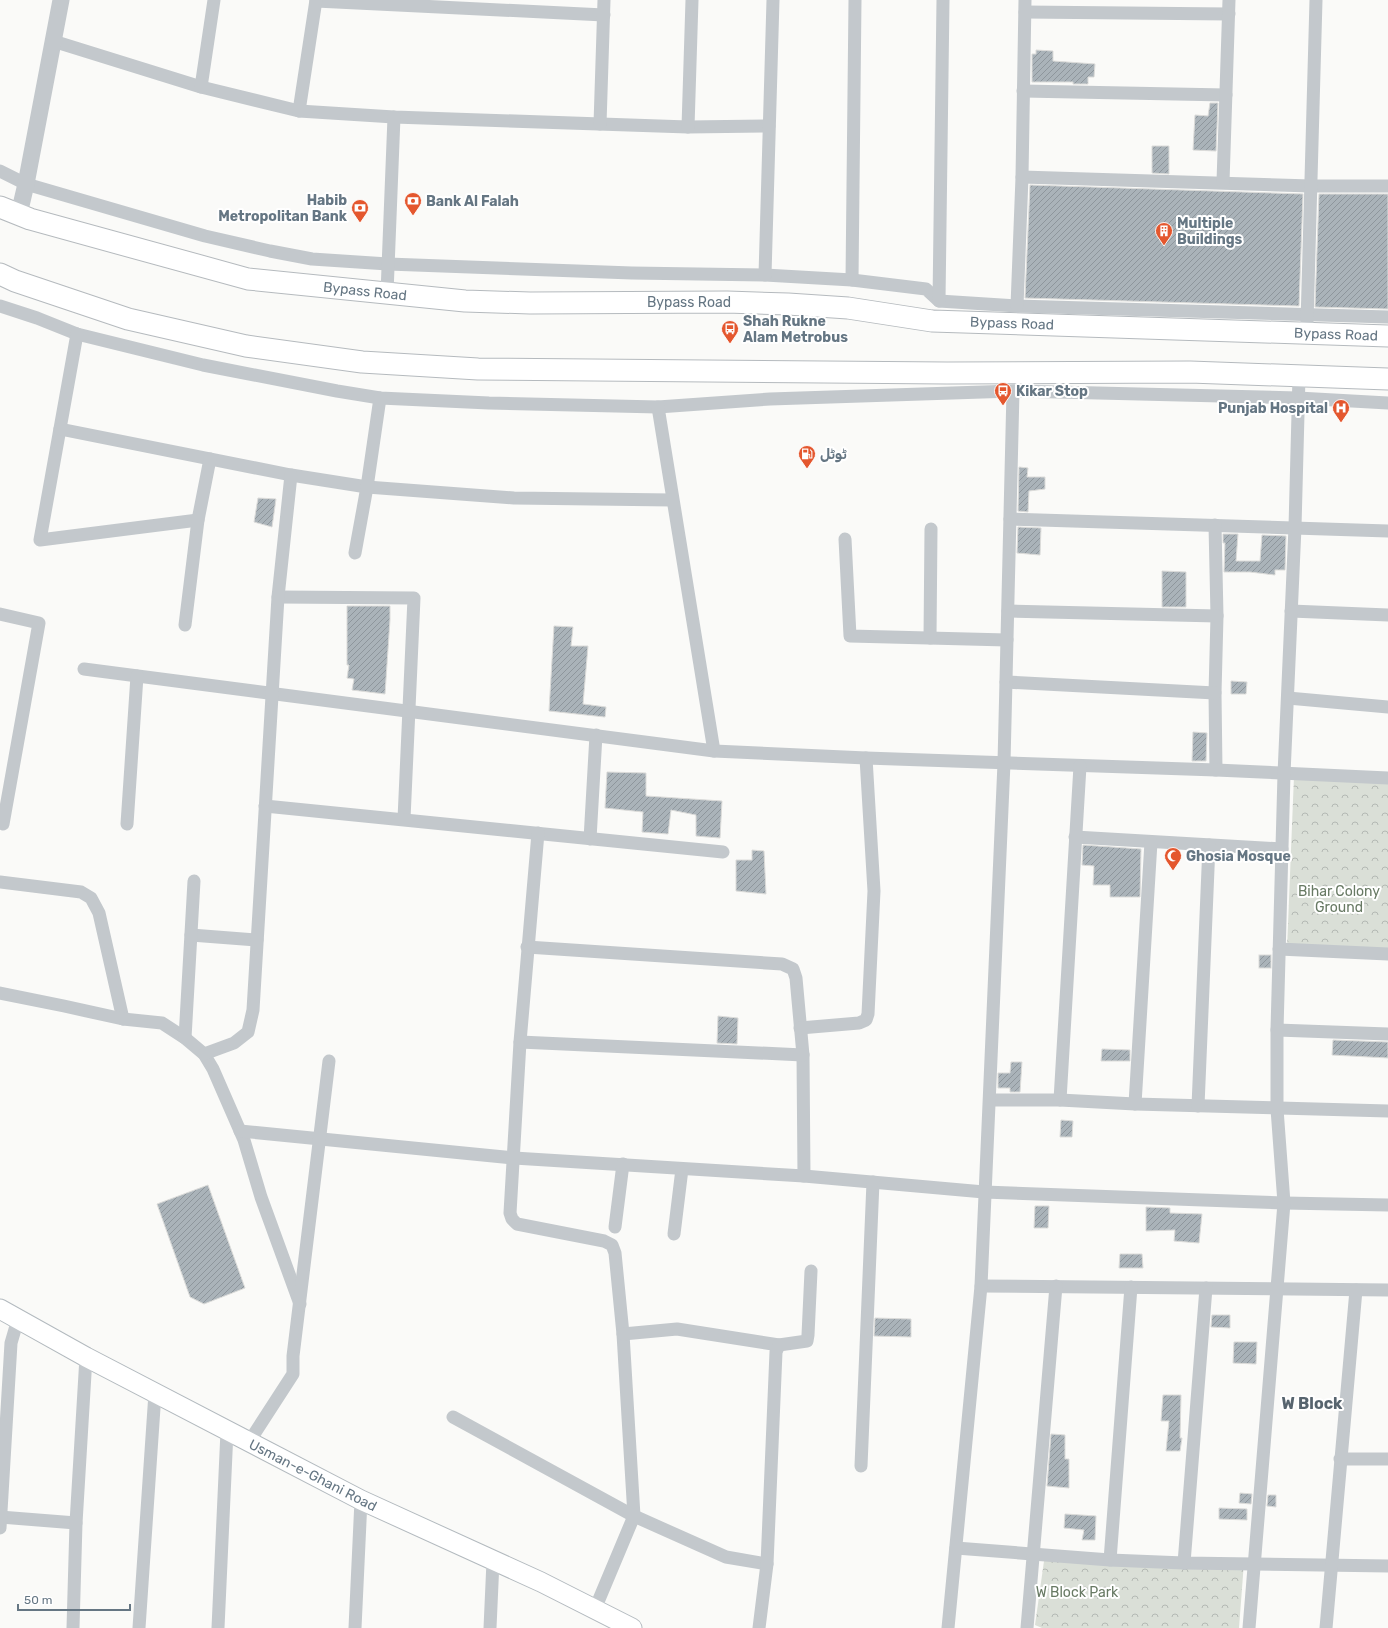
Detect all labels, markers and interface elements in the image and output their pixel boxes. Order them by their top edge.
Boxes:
bank icon: Bank Al Falah [403,191,423,216]
place label: Habib Metropolitan Bank [218,192,348,225]
place label: Bank Al Falah [426,193,519,210]
bank icon: Habib Metropolitan Bank [350,198,370,223]
place label: Multiple Buildings [1177,215,1243,248]
building icon: Multiple Buildings [1154,221,1174,246]
street label: Bypass Road [322,279,408,304]
street label: Bypass Road [647,294,731,311]
place label: Shah Rukne Alam Metrobus [743,313,848,346]
street label: Bypass Road [970,314,1054,333]
bus stop icon: Shah Rukne Alam Metrobus [720,319,740,344]
street label: Bypass Road [1294,325,1378,344]
bus stop icon: Kikar Stop [993,381,1013,406]
place label: Kikar Stop [1016,383,1088,400]
hospital icon: Punjab Hospital [1331,398,1351,423]
place label: Punjab Hospital [1218,400,1328,417]
fuel station icon: ٹوٹل [797,444,817,469]
place label: ٹوٹل [820,446,847,463]
mosque icon: Ghosia Mosque [1163,846,1183,871]
place label: Ghosia Mosque [1186,848,1291,865]
park label: Bihar Colony Ground [1298,883,1380,916]
district label: W Block [1281,1394,1343,1413]
street label: Usman-e-Ghani Road [246,1436,380,1515]
park label: W Block Park [1036,1584,1119,1601]
scale bar [18,1586,130,1612]
text: 50 m [24,1593,52,1607]

